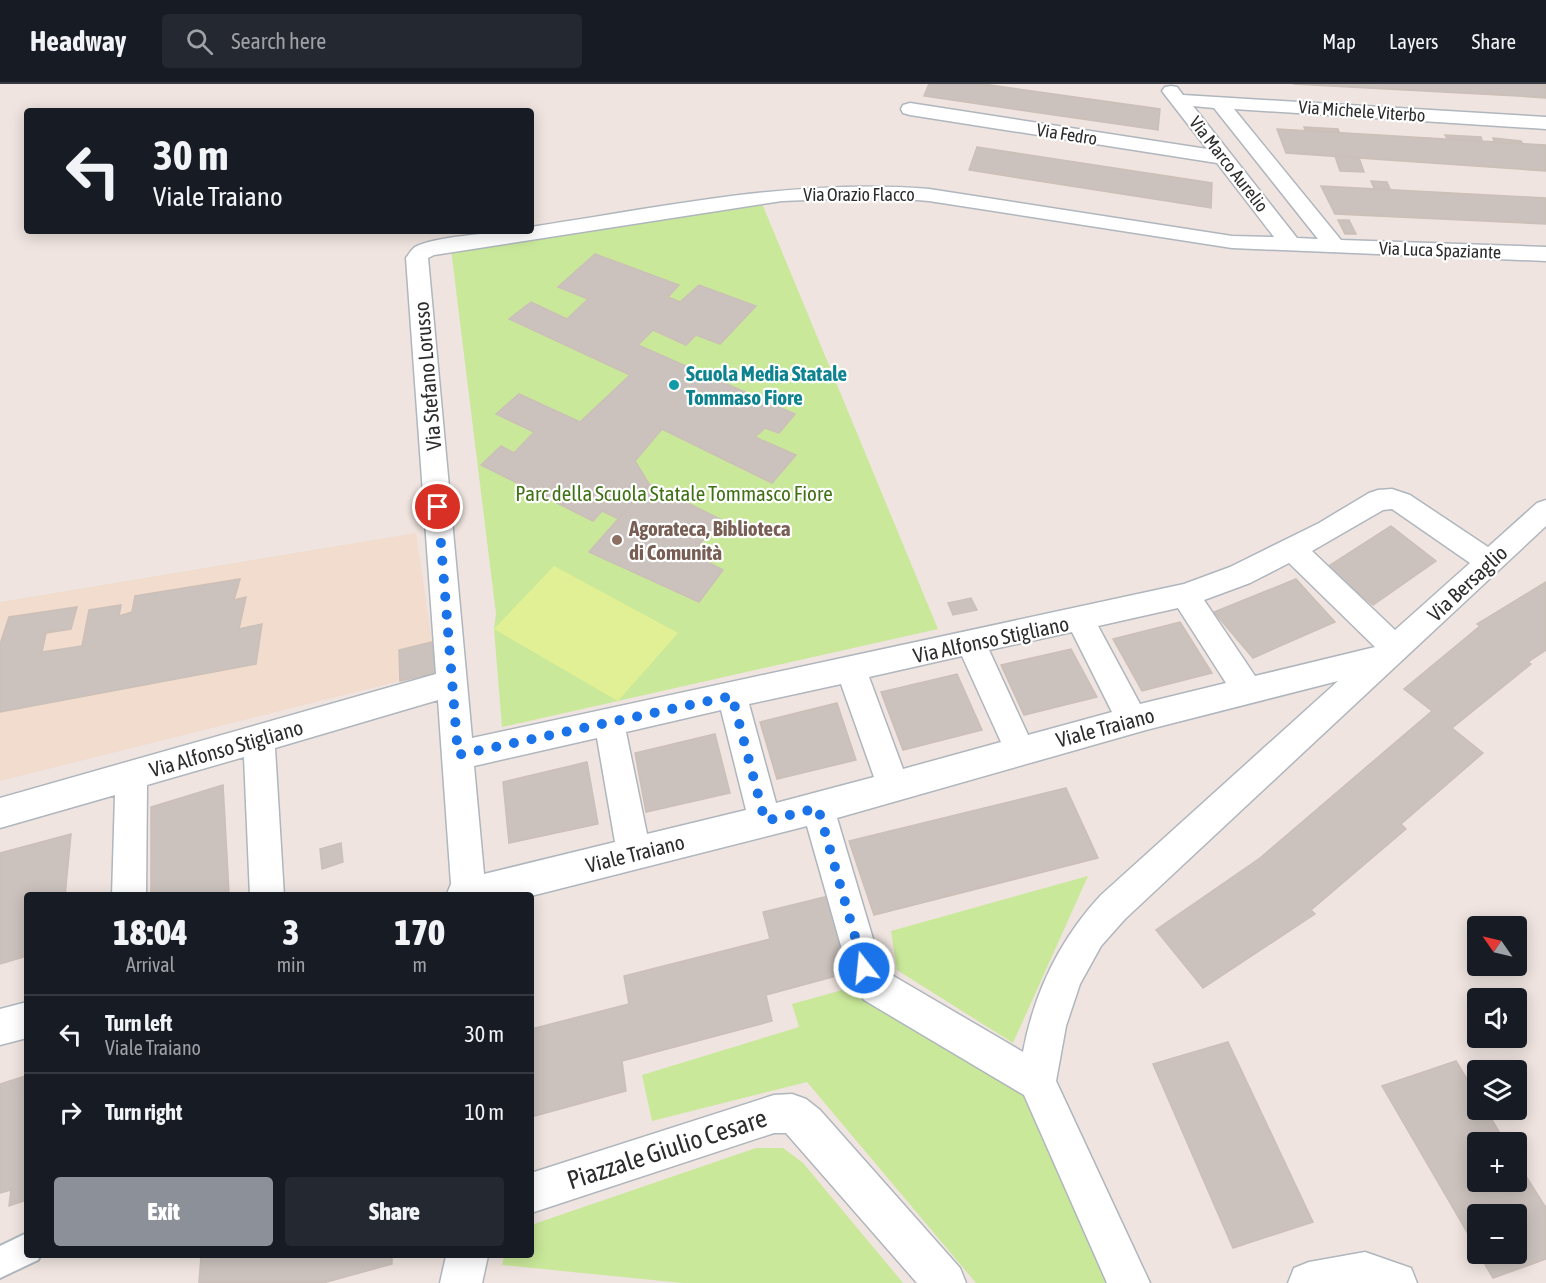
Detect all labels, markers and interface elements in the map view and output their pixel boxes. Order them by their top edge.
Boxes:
search box [162,14,582,68]
text: Headway [30,25,126,57]
icon: search [183,25,216,58]
text: Search here [231,28,326,54]
text: Map [1322,29,1356,53]
text: Layers [1389,29,1439,53]
text: Share [1472,29,1516,53]
street label: Via Michele Viterbo [1298,96,1426,126]
street label: Via Marco Aurelio [1185,112,1273,216]
street label: Via Fedro [1035,119,1099,149]
text: 30 m [153,131,228,179]
icon: left [54,132,132,210]
text: Viale Traiano [153,181,283,212]
street label: Via Orazio Flacco [803,184,915,205]
street label: Via Luca Spaziante [1379,237,1501,263]
street label: Via Stefano Lorusso [409,300,445,452]
place label: Scuola Media Statale Tommaso Fiore [686,361,847,409]
marker: Scuola Media Statale Tommaso Fiore [667,378,681,392]
pin [412,481,463,532]
park label: Parc della Scuola Statale Tommasco Fiore [515,481,833,505]
icon: arrive [421,490,454,523]
place label: Agorateca, Biblioteca di Comunità [628,516,791,564]
marker: Agorateca, Biblioteca di Comunità [610,533,624,547]
street label: Via Bersaglio [1422,540,1512,626]
street label: Via Alfonso Stigliano [911,611,1071,667]
street label: Viale Traiano [1053,702,1157,752]
street label: Via Alfonso Stigliano [146,715,306,781]
street label: Viale Traiano [583,829,687,877]
text: 18:04 [113,911,188,953]
text: 3 [283,911,299,953]
text: 170 [394,911,445,953]
north arrow [1467,916,1527,976]
map controls [1467,916,1527,1264]
position arrow [832,936,896,1000]
text: Arrival [126,953,175,976]
text: min [277,953,305,976]
text: m [412,953,427,976]
button: sound [1467,988,1527,1048]
text: Turn left [105,1010,172,1036]
icon: left [54,1018,87,1051]
text: 30 m [464,1021,504,1047]
text: Viale Traiano [105,1036,201,1059]
button: layers [1467,1060,1527,1120]
icon: right [54,1096,87,1129]
text: Turn right [105,1099,182,1125]
text: 10 m [464,1099,504,1125]
street label: Piazzale Giulio Cesare [563,1103,771,1195]
button: + [1467,1132,1527,1192]
button: Exit [54,1177,273,1246]
button: Share [285,1177,504,1246]
button: − [1467,1204,1527,1264]

